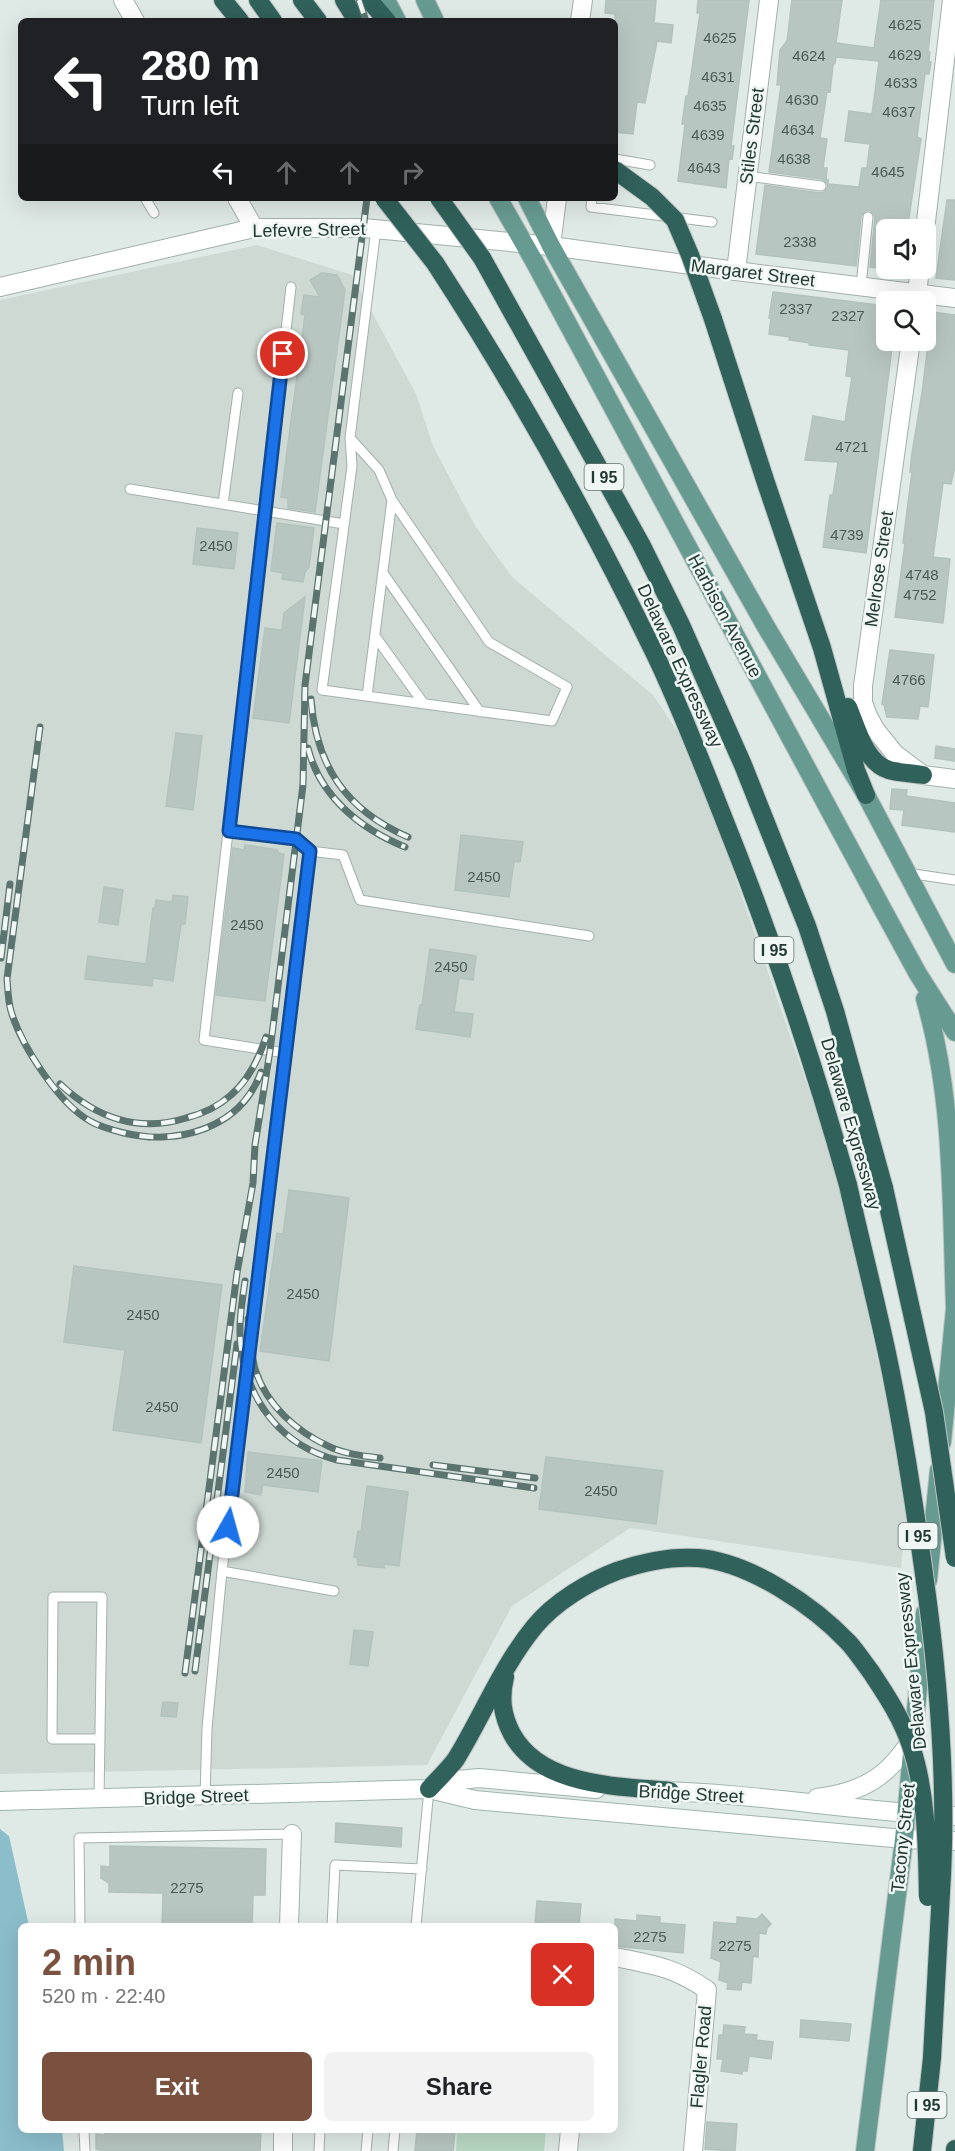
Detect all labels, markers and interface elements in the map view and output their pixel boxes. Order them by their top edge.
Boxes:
house number: 4625 [888,16,922,33]
house number: 4625 [703,29,737,46]
icon: left [42,42,120,120]
text: 280 m [141,42,260,89]
house number: 4629 [888,46,922,63]
house number: 4624 [792,47,826,64]
house number: 4631 [701,68,735,85]
house number: 4633 [884,74,918,91]
street label: Stiles Street [736,87,768,185]
text: Turn left [141,91,239,121]
house number: 4630 [785,91,819,108]
house number: 4635 [693,97,727,114]
house number: 4637 [882,103,916,120]
house number: 4634 [781,121,815,138]
house number: 4639 [691,126,725,143]
house number: 4638 [777,150,811,167]
icon: left [207,156,240,189]
icon: ahead [270,156,303,189]
icon: ahead [333,156,366,189]
icon: right [396,156,429,189]
house number: 4643 [687,159,721,176]
house number: 4645 [871,163,905,180]
street label: Lefevre Street [252,219,366,241]
map controls [876,219,936,351]
button: sound [876,219,936,279]
house number: 2338 [783,233,817,250]
street label: Margaret Street [690,255,816,291]
button: search [876,291,936,351]
house number: 2337 [779,300,813,317]
house number: 2327 [831,307,865,324]
pin [257,328,308,379]
icon: arrive [266,337,299,370]
house number: 4721 [835,438,869,455]
road number: I 95 [584,464,624,490]
street label: Melrose Street [861,510,897,628]
house number: 4739 [830,526,864,543]
house number: 2450 [199,537,233,554]
street label: Harbison Avenue [684,551,766,681]
house number: 4748 [905,566,939,583]
street label: Delaware Expressway [633,581,727,751]
house number: 4752 [903,586,937,603]
house number: 4766 [892,671,926,688]
house number: 2450 [467,868,501,885]
house number: 2450 [230,916,264,933]
road number: I 95 [754,937,794,963]
house number: 2450 [434,958,468,975]
street label: Delaware Expressway [817,1036,885,1212]
house number: 2450 [286,1285,320,1302]
house number: 2450 [126,1306,160,1323]
house number: 2450 [145,1398,179,1415]
house number: 2450 [266,1464,300,1481]
house number: 2450 [584,1482,618,1499]
position arrow [196,1495,260,1559]
road number: I 95 [898,1523,938,1549]
street label: Delaware Expressway [892,1571,930,1751]
street label: Bridge Street [638,1781,744,1807]
street label: Tacony Street [887,1782,919,1894]
street label: Bridge Street [143,1785,249,1809]
house number: 2275 [170,1879,204,1896]
house number: 2275 [633,1928,667,1945]
house number: 2275 [718,1937,752,1954]
text: 2 min [42,1942,136,1983]
button: close [531,1943,594,2006]
text: 520 m · 22:40 [42,1985,165,2007]
street label: Flagler Road [687,2005,715,2109]
button: Exit [42,2052,312,2121]
button: Share [324,2052,594,2121]
road number: I 95 [908,2092,946,2118]

